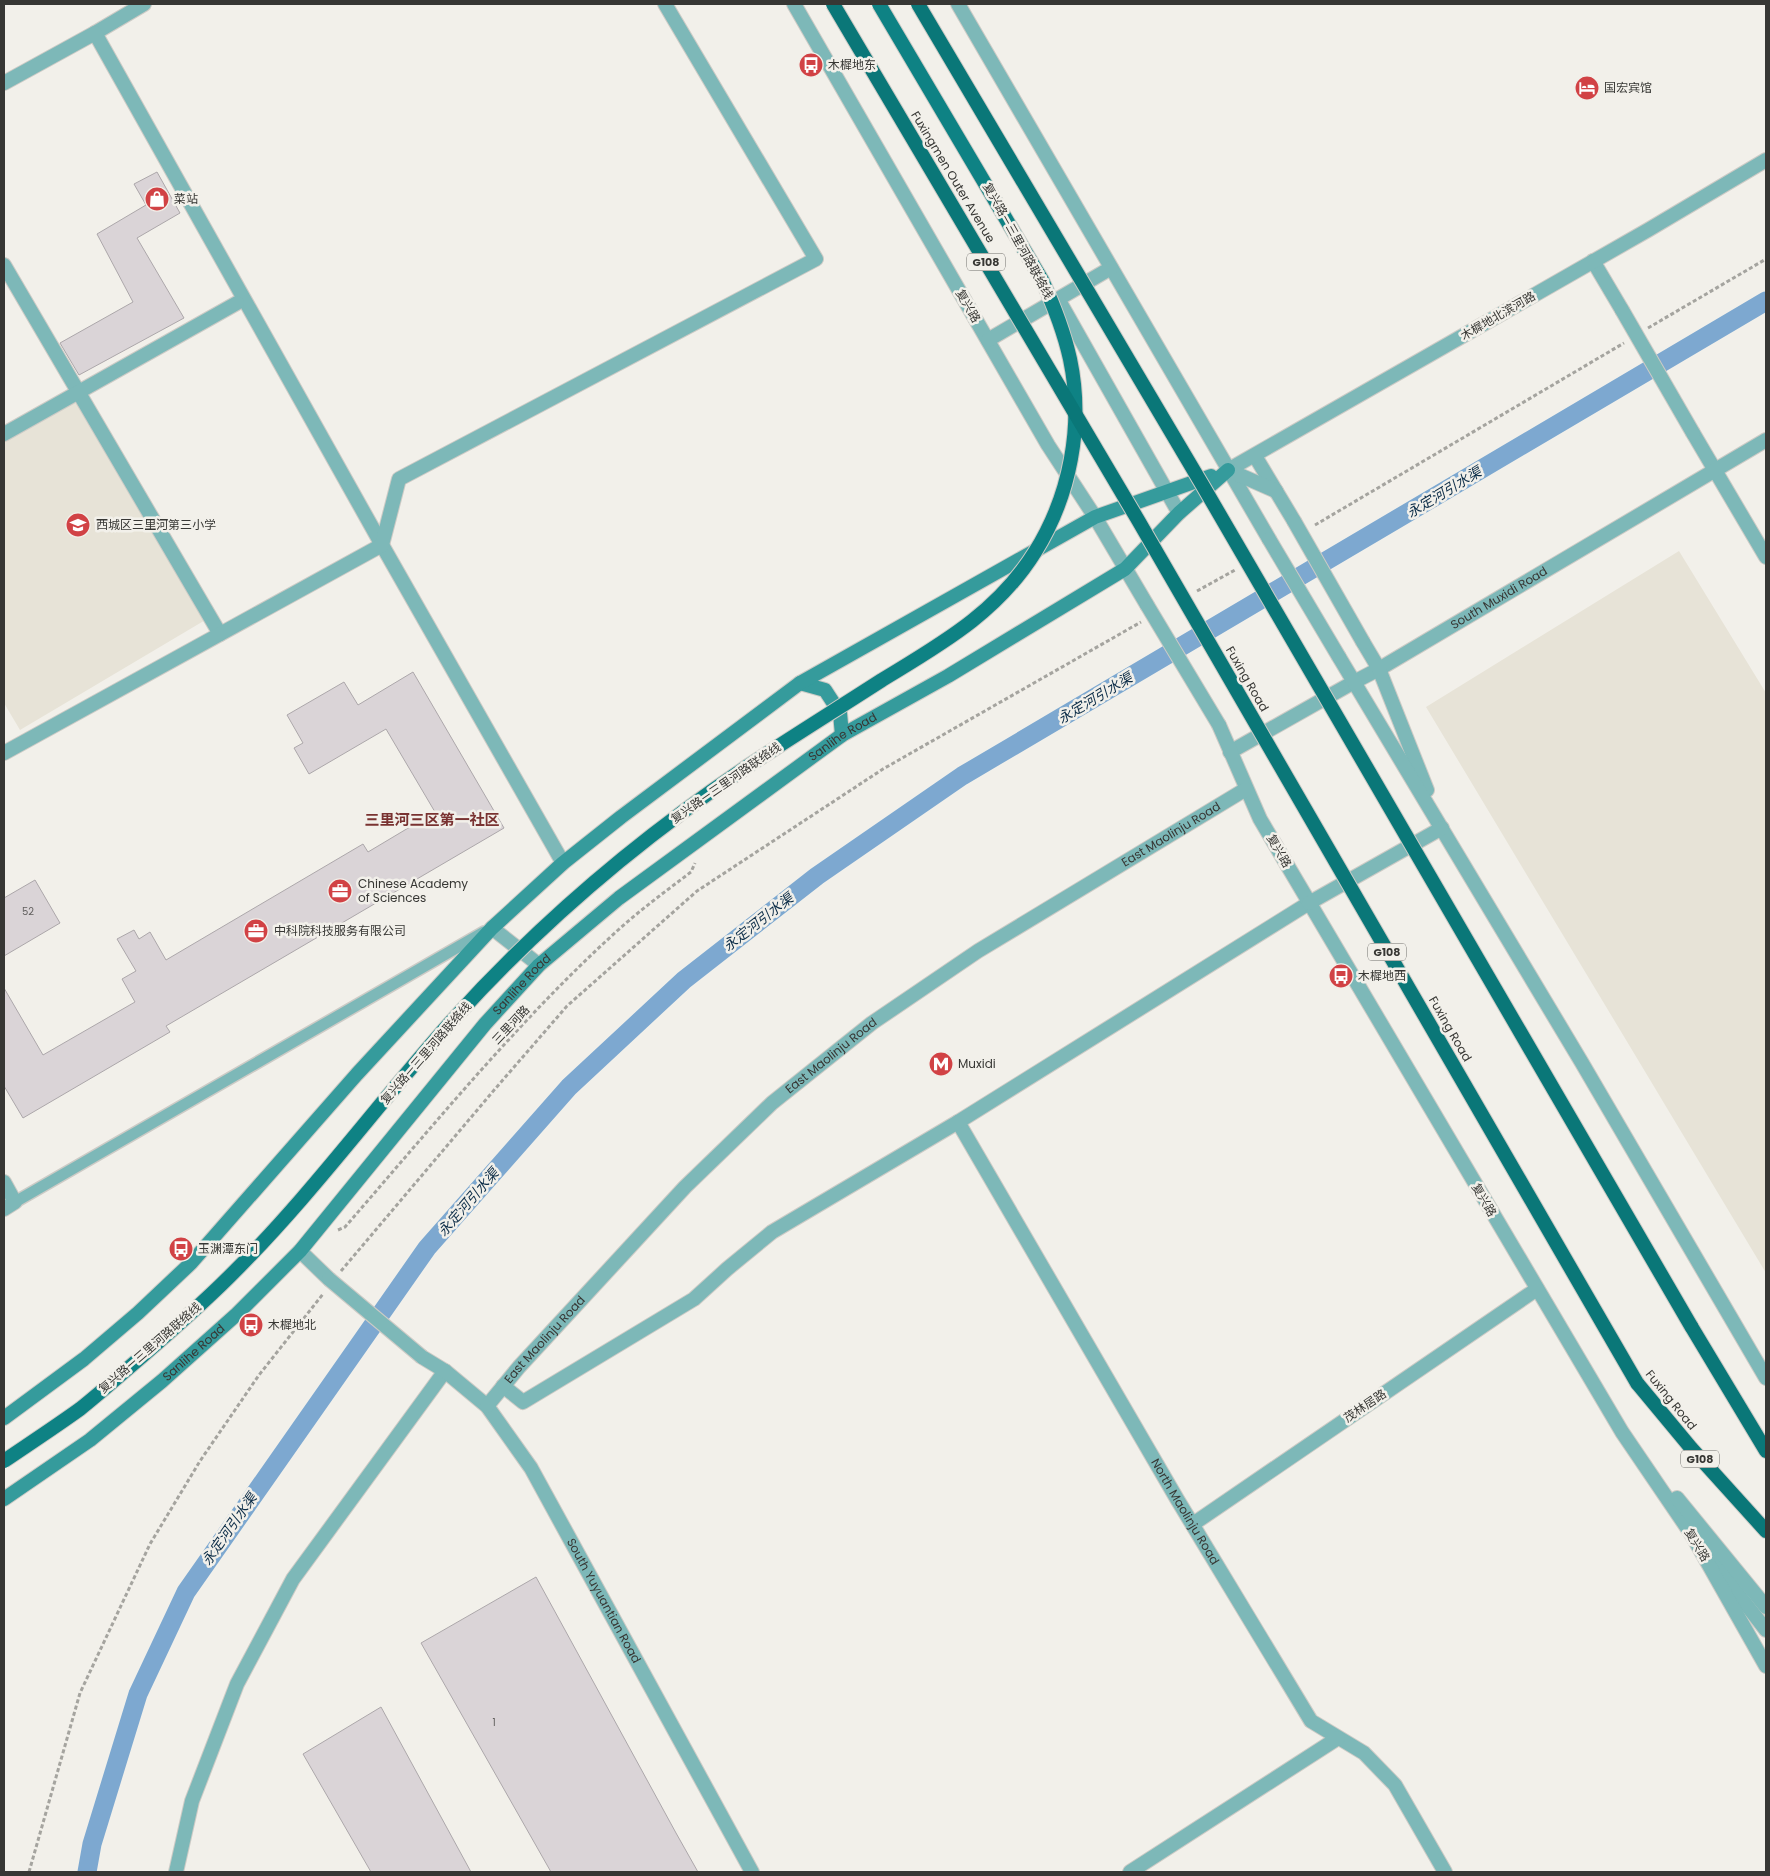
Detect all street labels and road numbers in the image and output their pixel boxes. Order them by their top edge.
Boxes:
street label: Fuxingmen Outer Avenue [907,108,999,246]
street label: 复兴路—三里河路联络线 [979,180,1058,302]
road number: G108 [967,253,1005,270]
street label: 复兴路 [952,286,985,326]
street label: 木樨地北滨河路 [1457,287,1538,344]
street label: South Muxidi Road [1447,562,1550,633]
street label: Fuxing Road [1222,643,1273,714]
street label: Sanlihe Road [805,708,880,765]
street label: 复兴路—三里河路联络线 [667,738,784,827]
street label: East Maolinju Road [1118,797,1224,870]
street label: 复兴路 [1263,831,1296,871]
road number: G108 [1368,944,1406,960]
street label: Sanlihe Road [488,950,554,1018]
street label: Fuxing Road [1425,993,1476,1064]
street label: 复兴路—三里河路联络线 [376,998,475,1108]
street label: 三里河路 [488,1001,533,1048]
street label: East Maolinju Road [781,1013,880,1097]
street label: 复兴路 [1468,1180,1501,1220]
street label: East Maolinju Road [500,1292,589,1387]
street label: 复兴路—三里河路联络线 [95,1298,205,1397]
street label: Sanlihe Road [159,1320,228,1385]
street label: Fuxing Road [1642,1366,1701,1433]
street label: 茂林居路 [1340,1385,1389,1426]
road number: G108 [1681,1450,1719,1468]
street label: North Maolinju Road [1147,1455,1224,1568]
street label: 复兴路 [1681,1525,1714,1565]
street label: South Yuyuantian Road [563,1535,645,1666]

